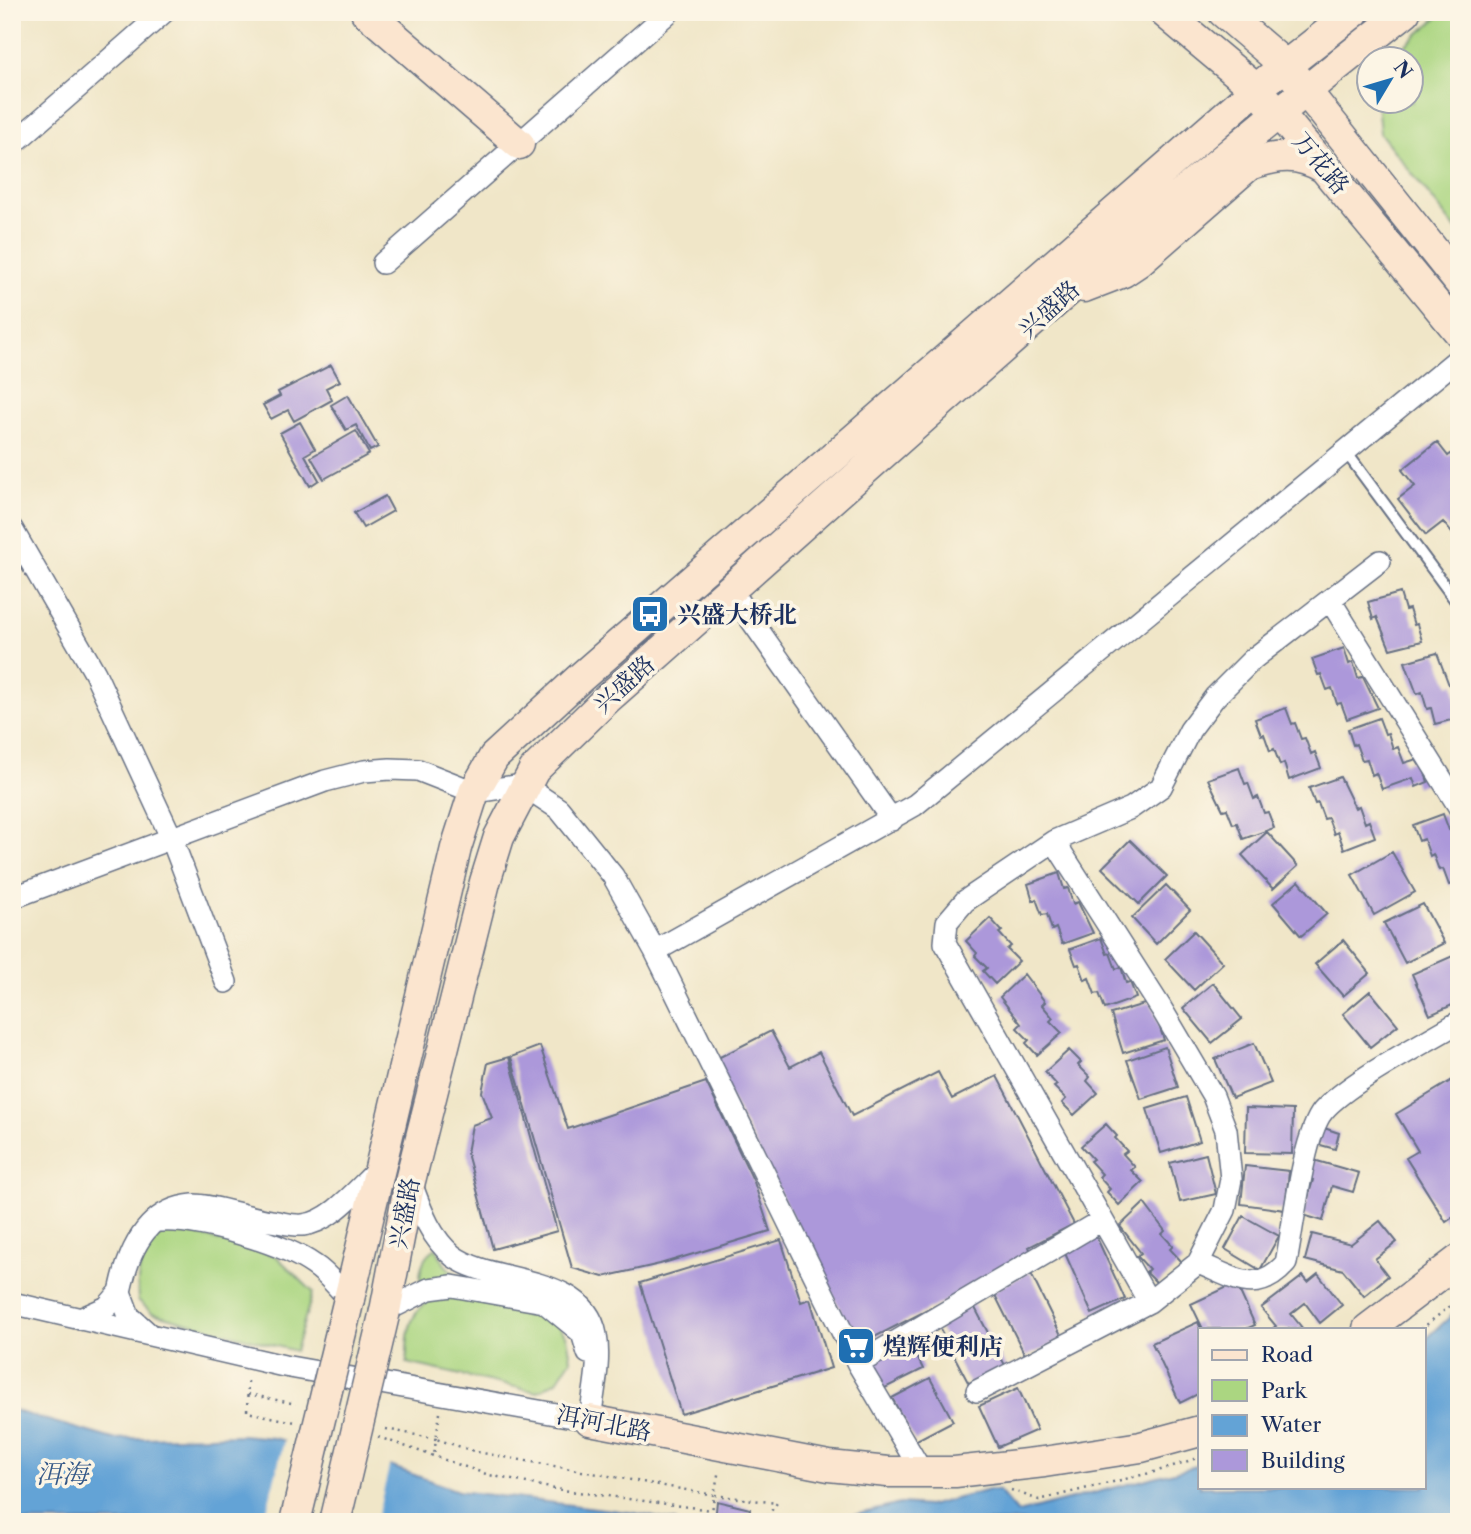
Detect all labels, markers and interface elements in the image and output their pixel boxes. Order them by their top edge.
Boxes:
north arrow [1356,46,1426,116]
text: N [1389,56,1417,83]
street label: 万花路 [1287,126,1355,200]
street label: 兴盛路 [1013,274,1085,344]
bus stop icon: 兴盛大桥北 [629,593,671,635]
place label: 兴盛大桥北 [677,600,797,629]
street label: 兴盛路 [588,649,660,719]
street label: 兴盛路 [383,1175,425,1251]
supermarket icon: 煌辉便利店 [835,1325,877,1367]
legend [1198,1328,1426,1488]
place label: 煌辉便利店 [883,1332,1003,1361]
text: Road [1261,1342,1313,1367]
text: Park [1261,1378,1307,1403]
street label: 洱河北路 [554,1400,654,1446]
text: Water [1260,1412,1321,1437]
text: Building [1261,1448,1346,1473]
water label: 洱海 [36,1458,92,1490]

